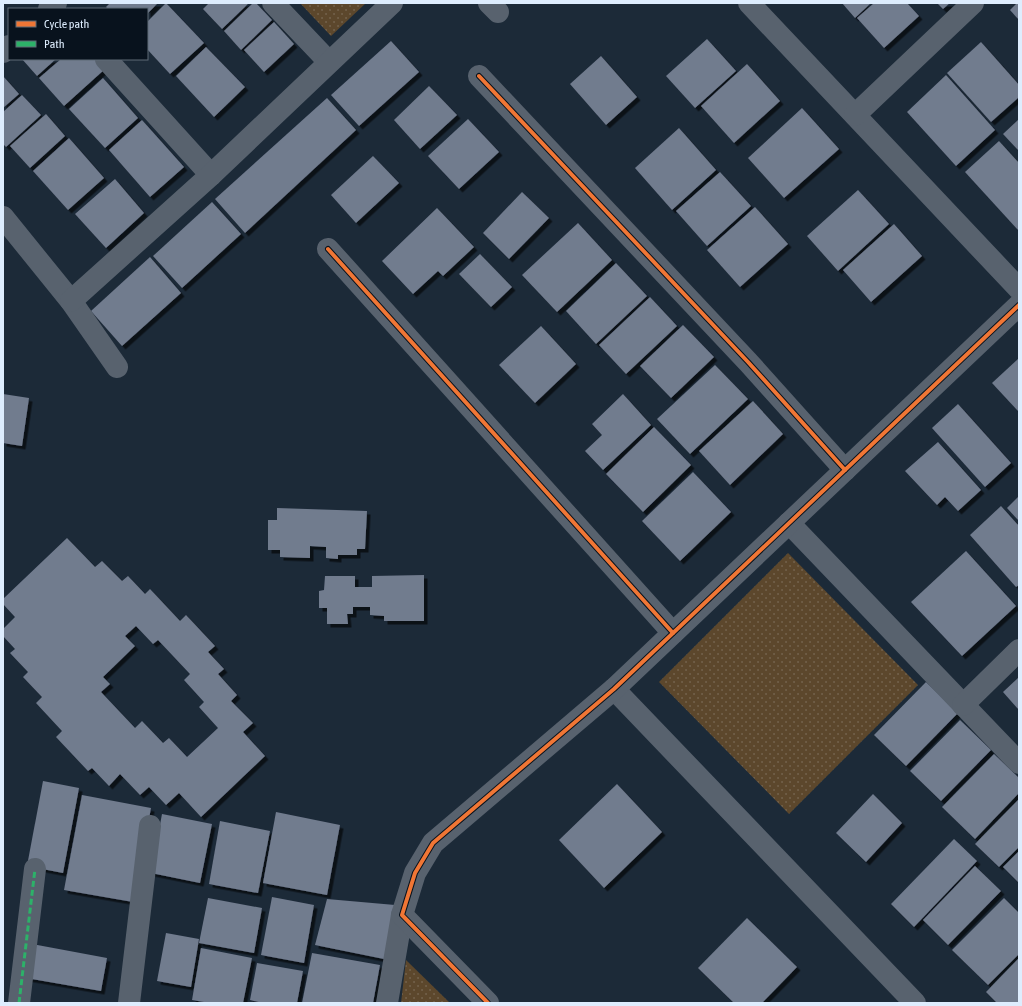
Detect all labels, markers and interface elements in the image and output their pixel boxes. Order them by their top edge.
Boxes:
legend [8,8,148,60]
text: Cycle path [44,17,89,31]
text: Path [44,37,65,51]

